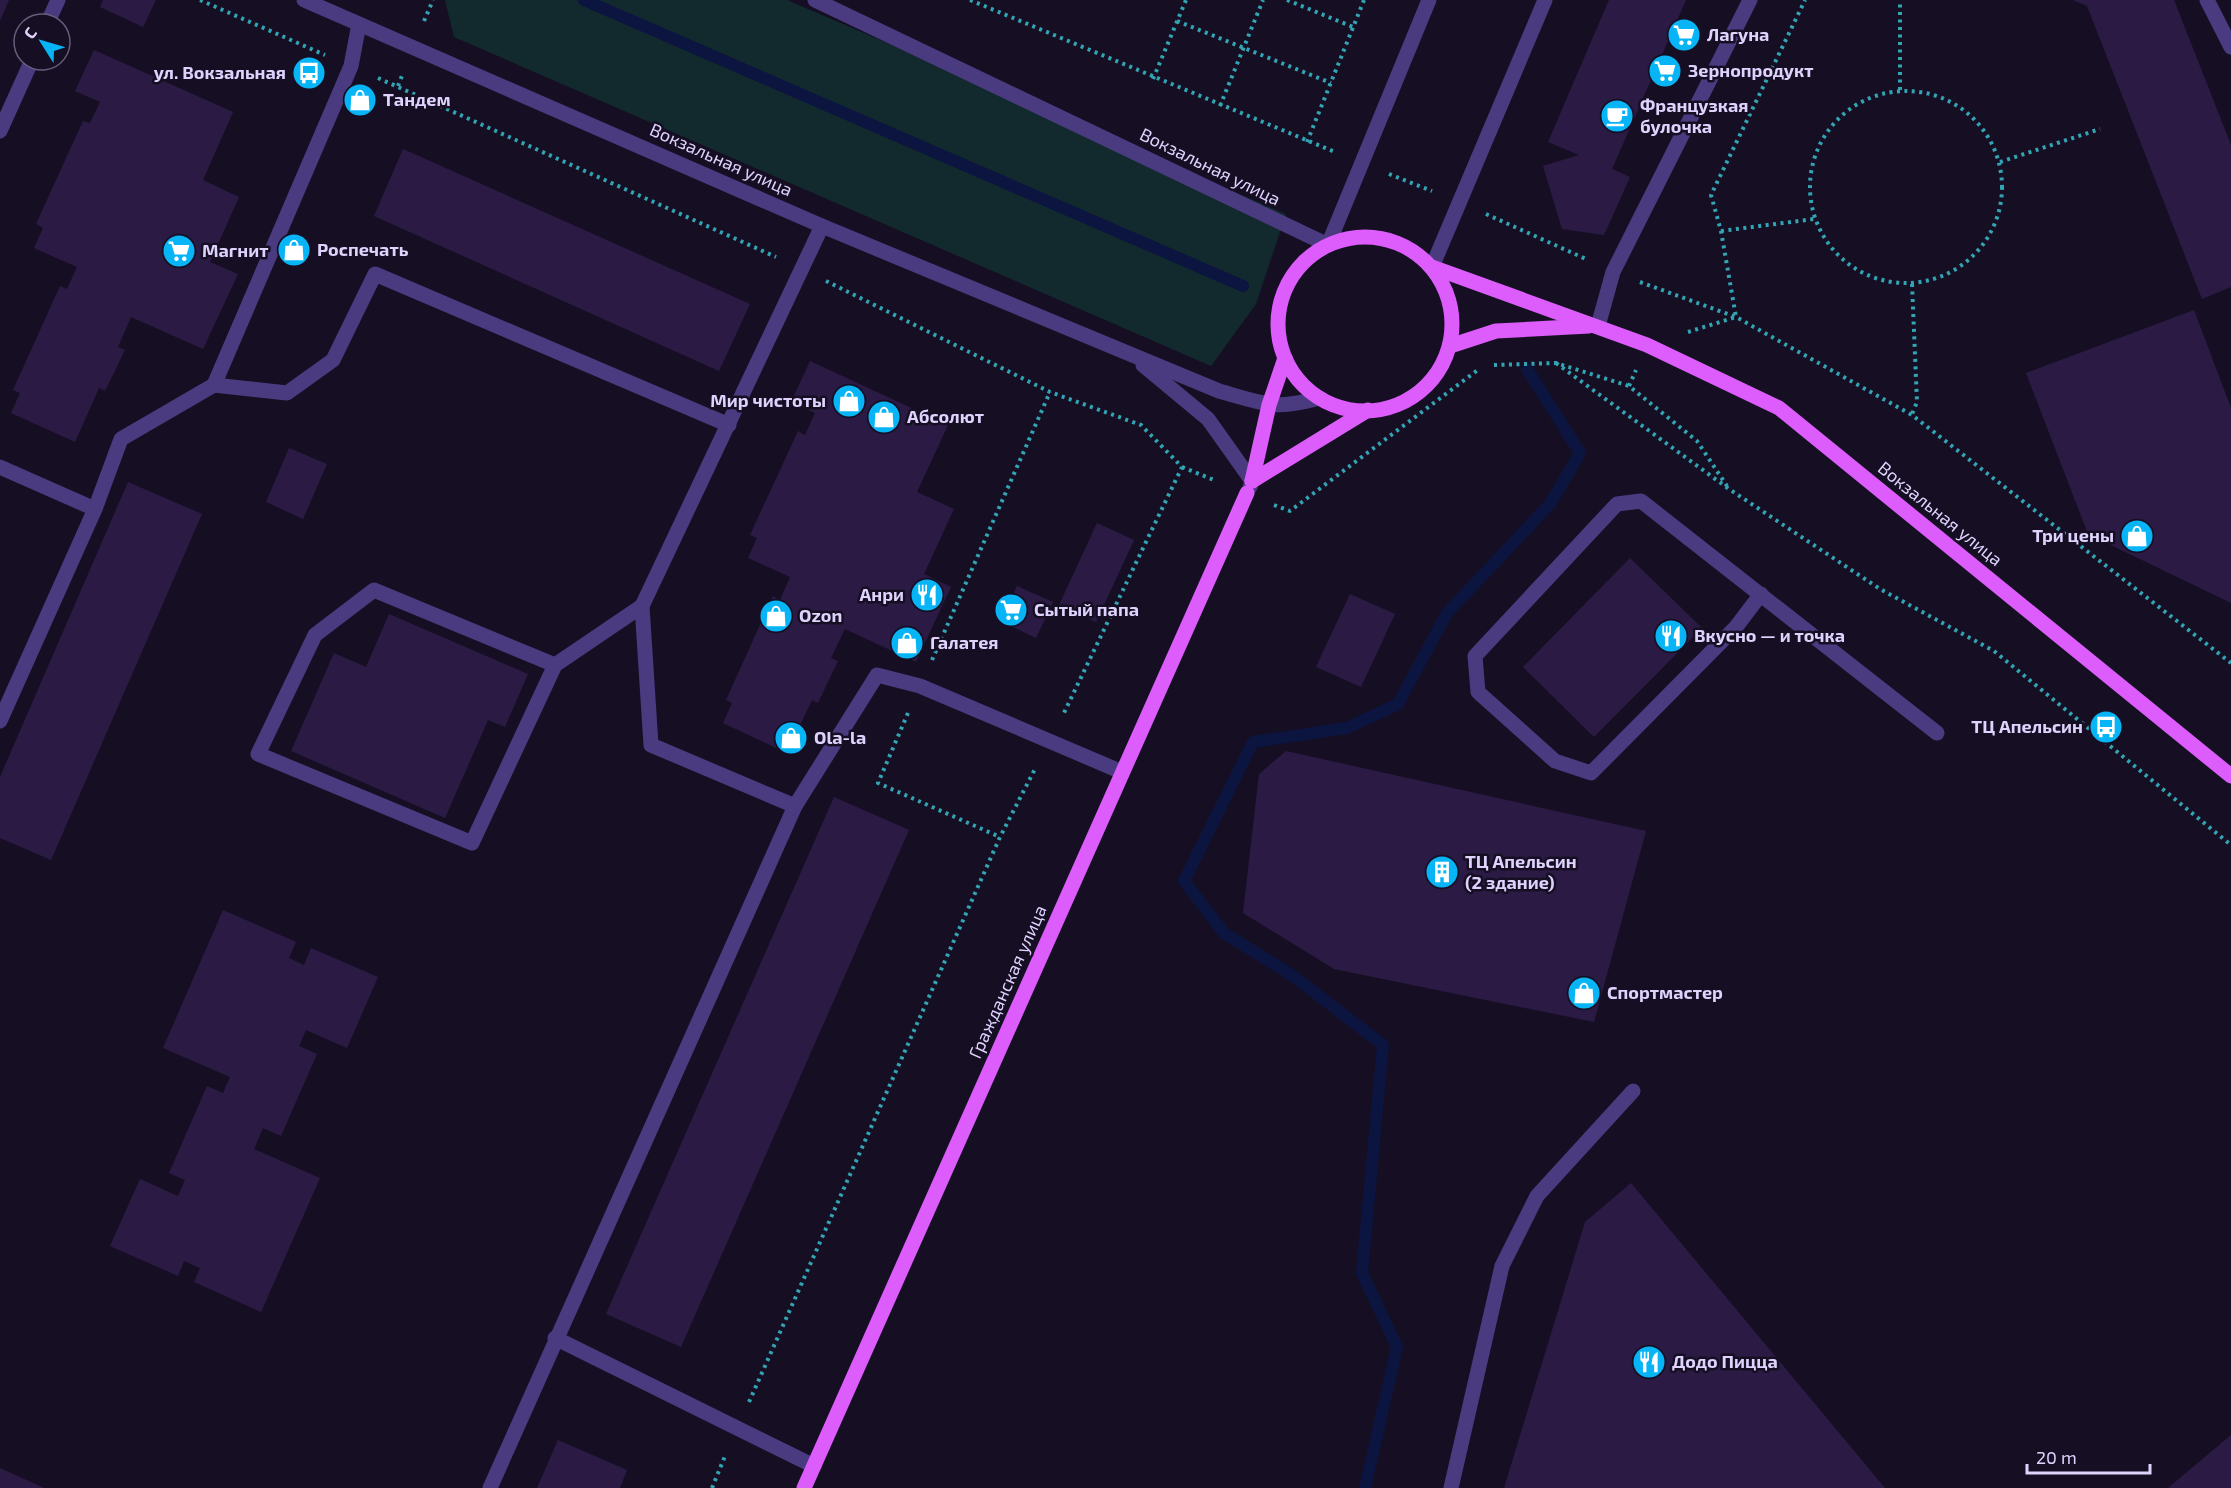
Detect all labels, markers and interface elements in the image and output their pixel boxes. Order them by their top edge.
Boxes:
north arrow [12,12,72,72]
supermarket icon: Лагуна [1666,17,1702,53]
text: С [19,23,40,42]
place label: Лагуна [1707,23,1769,45]
supermarket icon: Зернопродукт [1647,53,1683,89]
bus stop icon: ул. Вокзальная [291,55,327,91]
place label: Зернопродукт [1688,59,1813,81]
place label: ул. Вокзальная [154,61,286,83]
shop icon: Тандем [342,82,378,118]
place label: Тандем [383,88,451,110]
place label: Французкая булочка [1640,94,1748,137]
cafe icon: Французкая булочка [1599,98,1635,134]
street label: Вокзальная улица [647,118,796,200]
street label: Вокзальная улица [1136,122,1284,210]
shop icon: Роспечать [276,232,312,268]
supermarket icon: Магнит [161,233,197,269]
place label: Роспечать [317,238,409,260]
place label: Магнит [202,239,268,261]
shop icon: Мир чистоты [831,383,867,419]
place label: Мир чистоты [710,389,826,411]
shop icon: Абсолют [866,399,902,435]
place label: Абсолют [907,405,984,427]
street label: Вокзальная улица [1874,456,2007,570]
shop icon: Три цены [2119,518,2155,554]
place label: Три цены [2032,524,2114,546]
restaurant icon: Анри [909,577,945,613]
place label: Анри [860,583,904,605]
supermarket icon: Сытый папа [993,592,1029,628]
shop icon: Ozon [758,598,794,634]
place label: Сытый папа [1034,598,1139,620]
place label: Ozon [799,604,842,626]
restaurant icon: Вкусно — и точка [1653,618,1689,654]
place label: Вкусно — и точка [1694,624,1845,646]
shop icon: Галатея [889,625,925,661]
place label: Галатея [930,631,999,653]
bus stop icon: ТЦ Апельсин [2088,709,2124,745]
place label: ТЦ Апельсин [1971,715,2083,737]
shop icon: Ola-la [773,720,809,756]
place label: Ola-la [814,726,866,748]
place label: ТЦ Апельсин (2 здание) [1465,850,1577,893]
building icon: ТЦ Апельсин (2 здание) [1424,854,1460,890]
street label: Гражданская улица [963,901,1051,1062]
shop icon: Спортмастер [1566,975,1602,1011]
place label: Спортмастер [1607,981,1723,1003]
restaurant icon: Додо Пицца [1631,1344,1667,1380]
place label: Додо Пицца [1672,1350,1778,1372]
scale bar [2027,1437,2150,1475]
text: 20 m [2036,1446,2077,1468]

